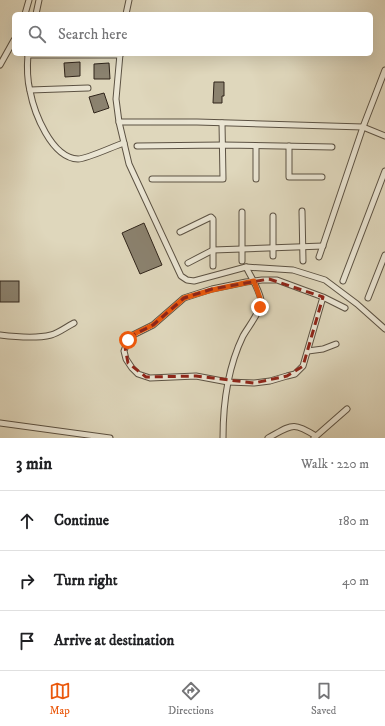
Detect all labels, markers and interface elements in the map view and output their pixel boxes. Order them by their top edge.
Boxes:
search box [12,12,373,56]
icon: search [26,23,48,45]
text: Search here [58,25,127,44]
route end [251,298,269,316]
route start [119,331,137,349]
text: 3 min [16,453,52,475]
text: Walk · 220 m [301,456,369,472]
icon: ahead [16,510,38,532]
text: Continue [54,511,109,530]
text: 180 m [338,513,369,529]
icon: right [16,570,38,592]
text: Turn right [54,571,117,590]
text: 40 m [342,573,369,589]
icon: arrive [16,630,38,652]
text: Arrive at destination [54,631,174,650]
tab: Map [49,680,71,718]
tab: Directions [168,680,214,718]
tab: Saved [311,680,336,718]

